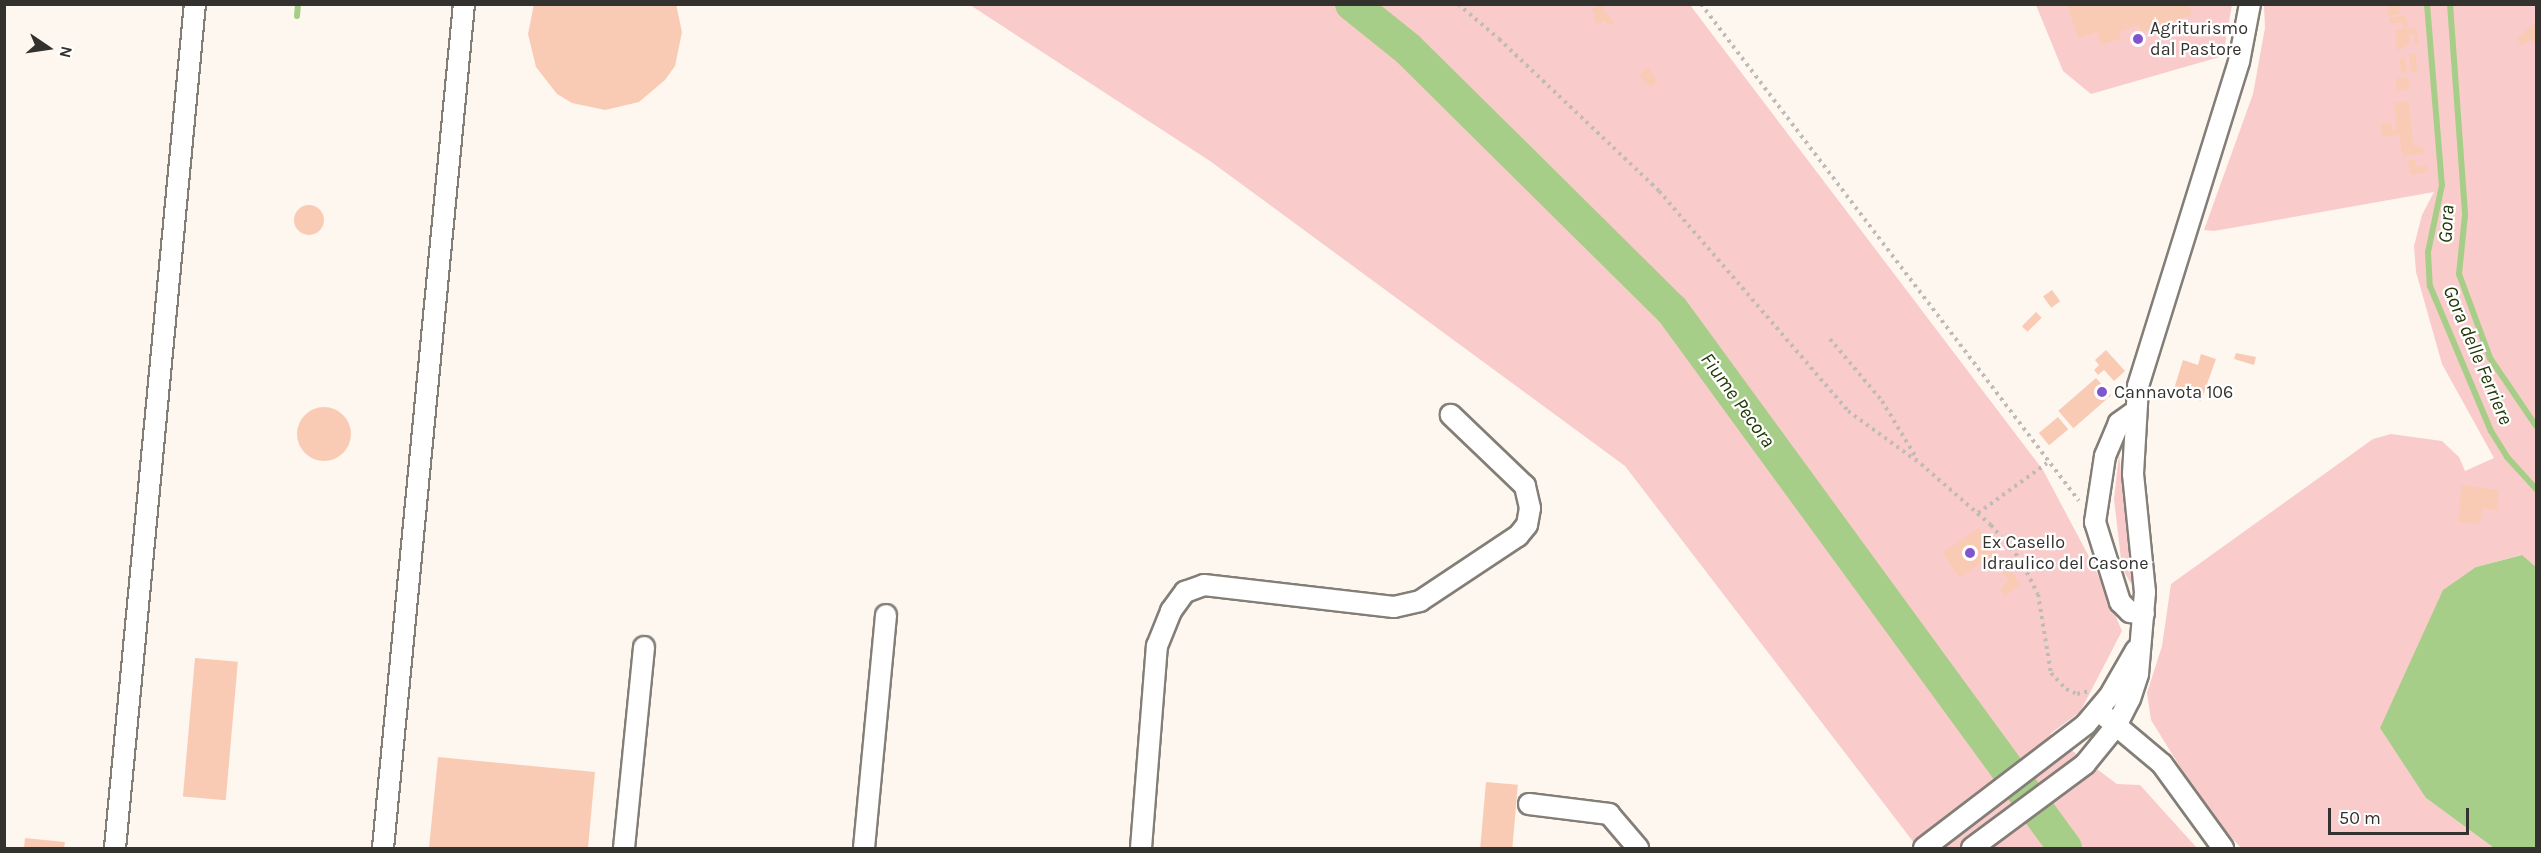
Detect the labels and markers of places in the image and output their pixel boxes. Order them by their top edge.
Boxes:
place label: Agriturismo dal Pastore [2150,18,2248,60]
marker: Agriturismo dal Pastore [2131,32,2145,46]
place label: Cannavota 106 [2114,381,2233,403]
marker: Cannavota 106 [2095,385,2109,399]
place label: Ex Casello Idraulico del Casone [1982,532,2148,574]
marker: Ex Casello Idraulico del Casone [1963,546,1977,560]

